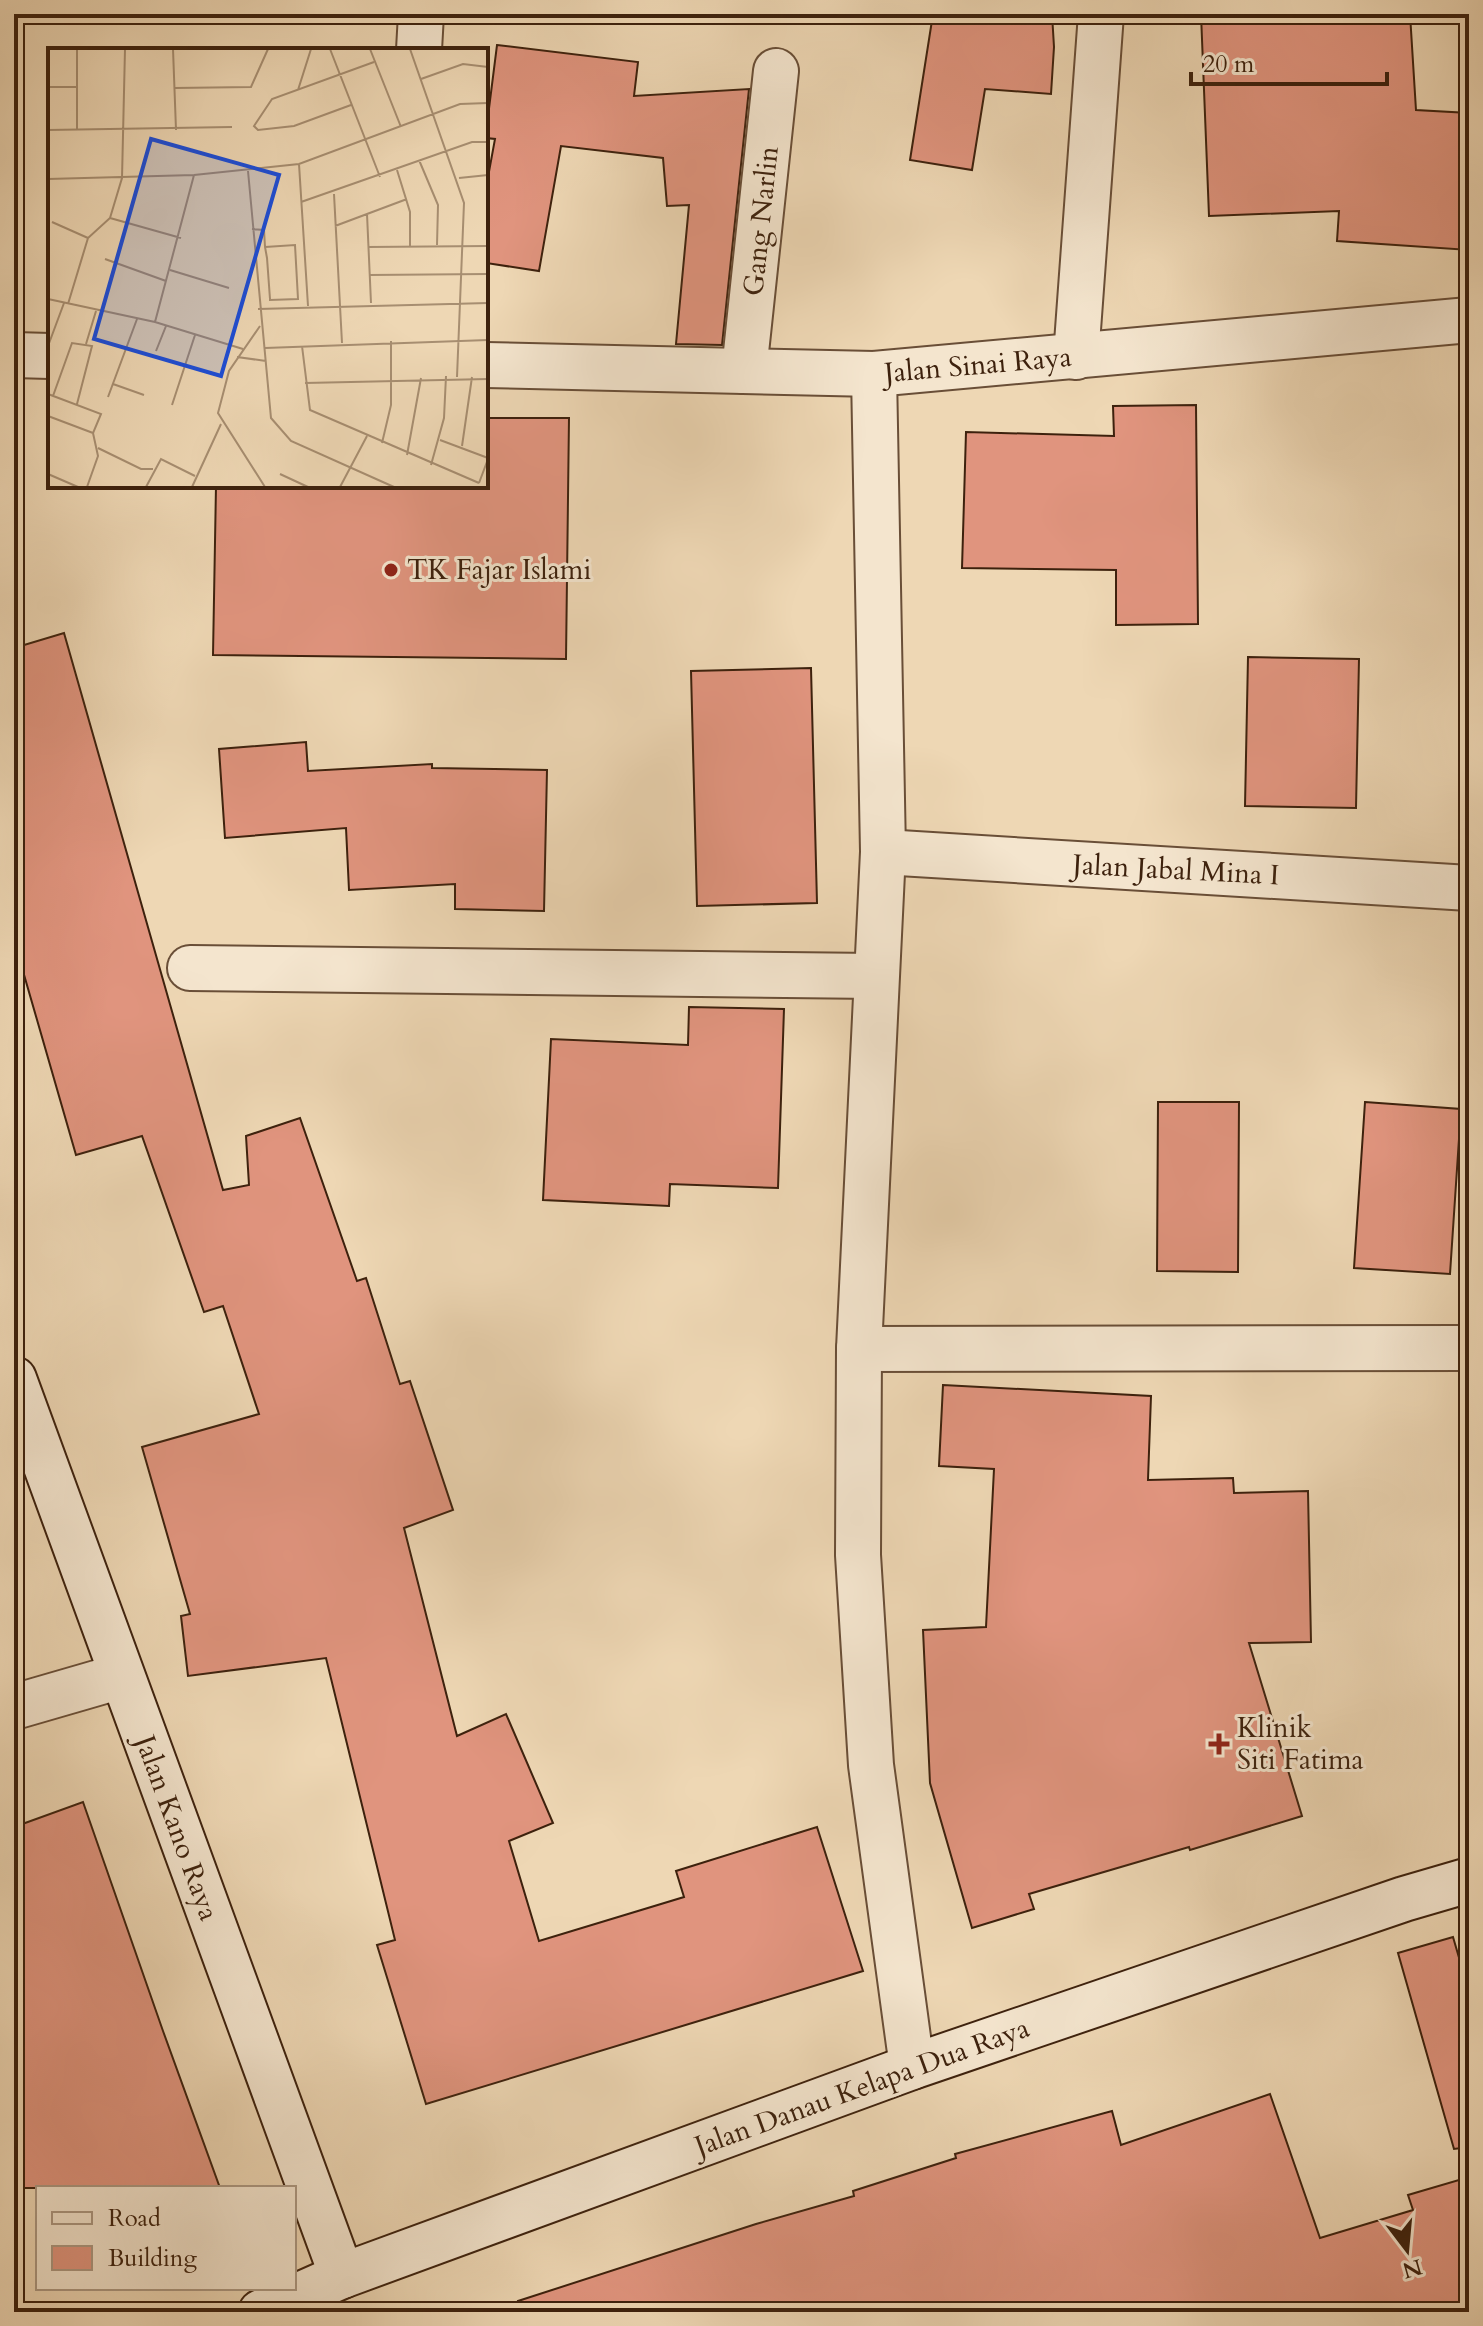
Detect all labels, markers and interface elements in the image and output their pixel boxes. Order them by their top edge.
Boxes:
scale bar [1191,36,1387,86]
inset map [48,48,488,488]
text: 20 m [1203,48,1255,81]
street label: Gang Narlin [734,144,788,298]
street label: Jalan Sinai Raya [879,338,1073,392]
place label: TK Fajar Islami [407,551,591,589]
marker: TK Fajar Islami [382,561,400,579]
street label: Jalan Jabal Mina I [1068,845,1280,894]
place label: Klinik Siti Fatima [1237,1709,1364,1779]
street label: Jalan Kano Raya [125,1727,228,1926]
marker: Klinik Siti Fatima [1208,1733,1230,1755]
street label: Jalan Danau Kelapa Dua Raya [686,2009,1035,2167]
legend [36,2186,296,2290]
text: Road [108,2202,161,2235]
north arrow [1367,2210,1447,2290]
text: Building [108,2242,198,2275]
text: N [1399,2251,1426,2285]

